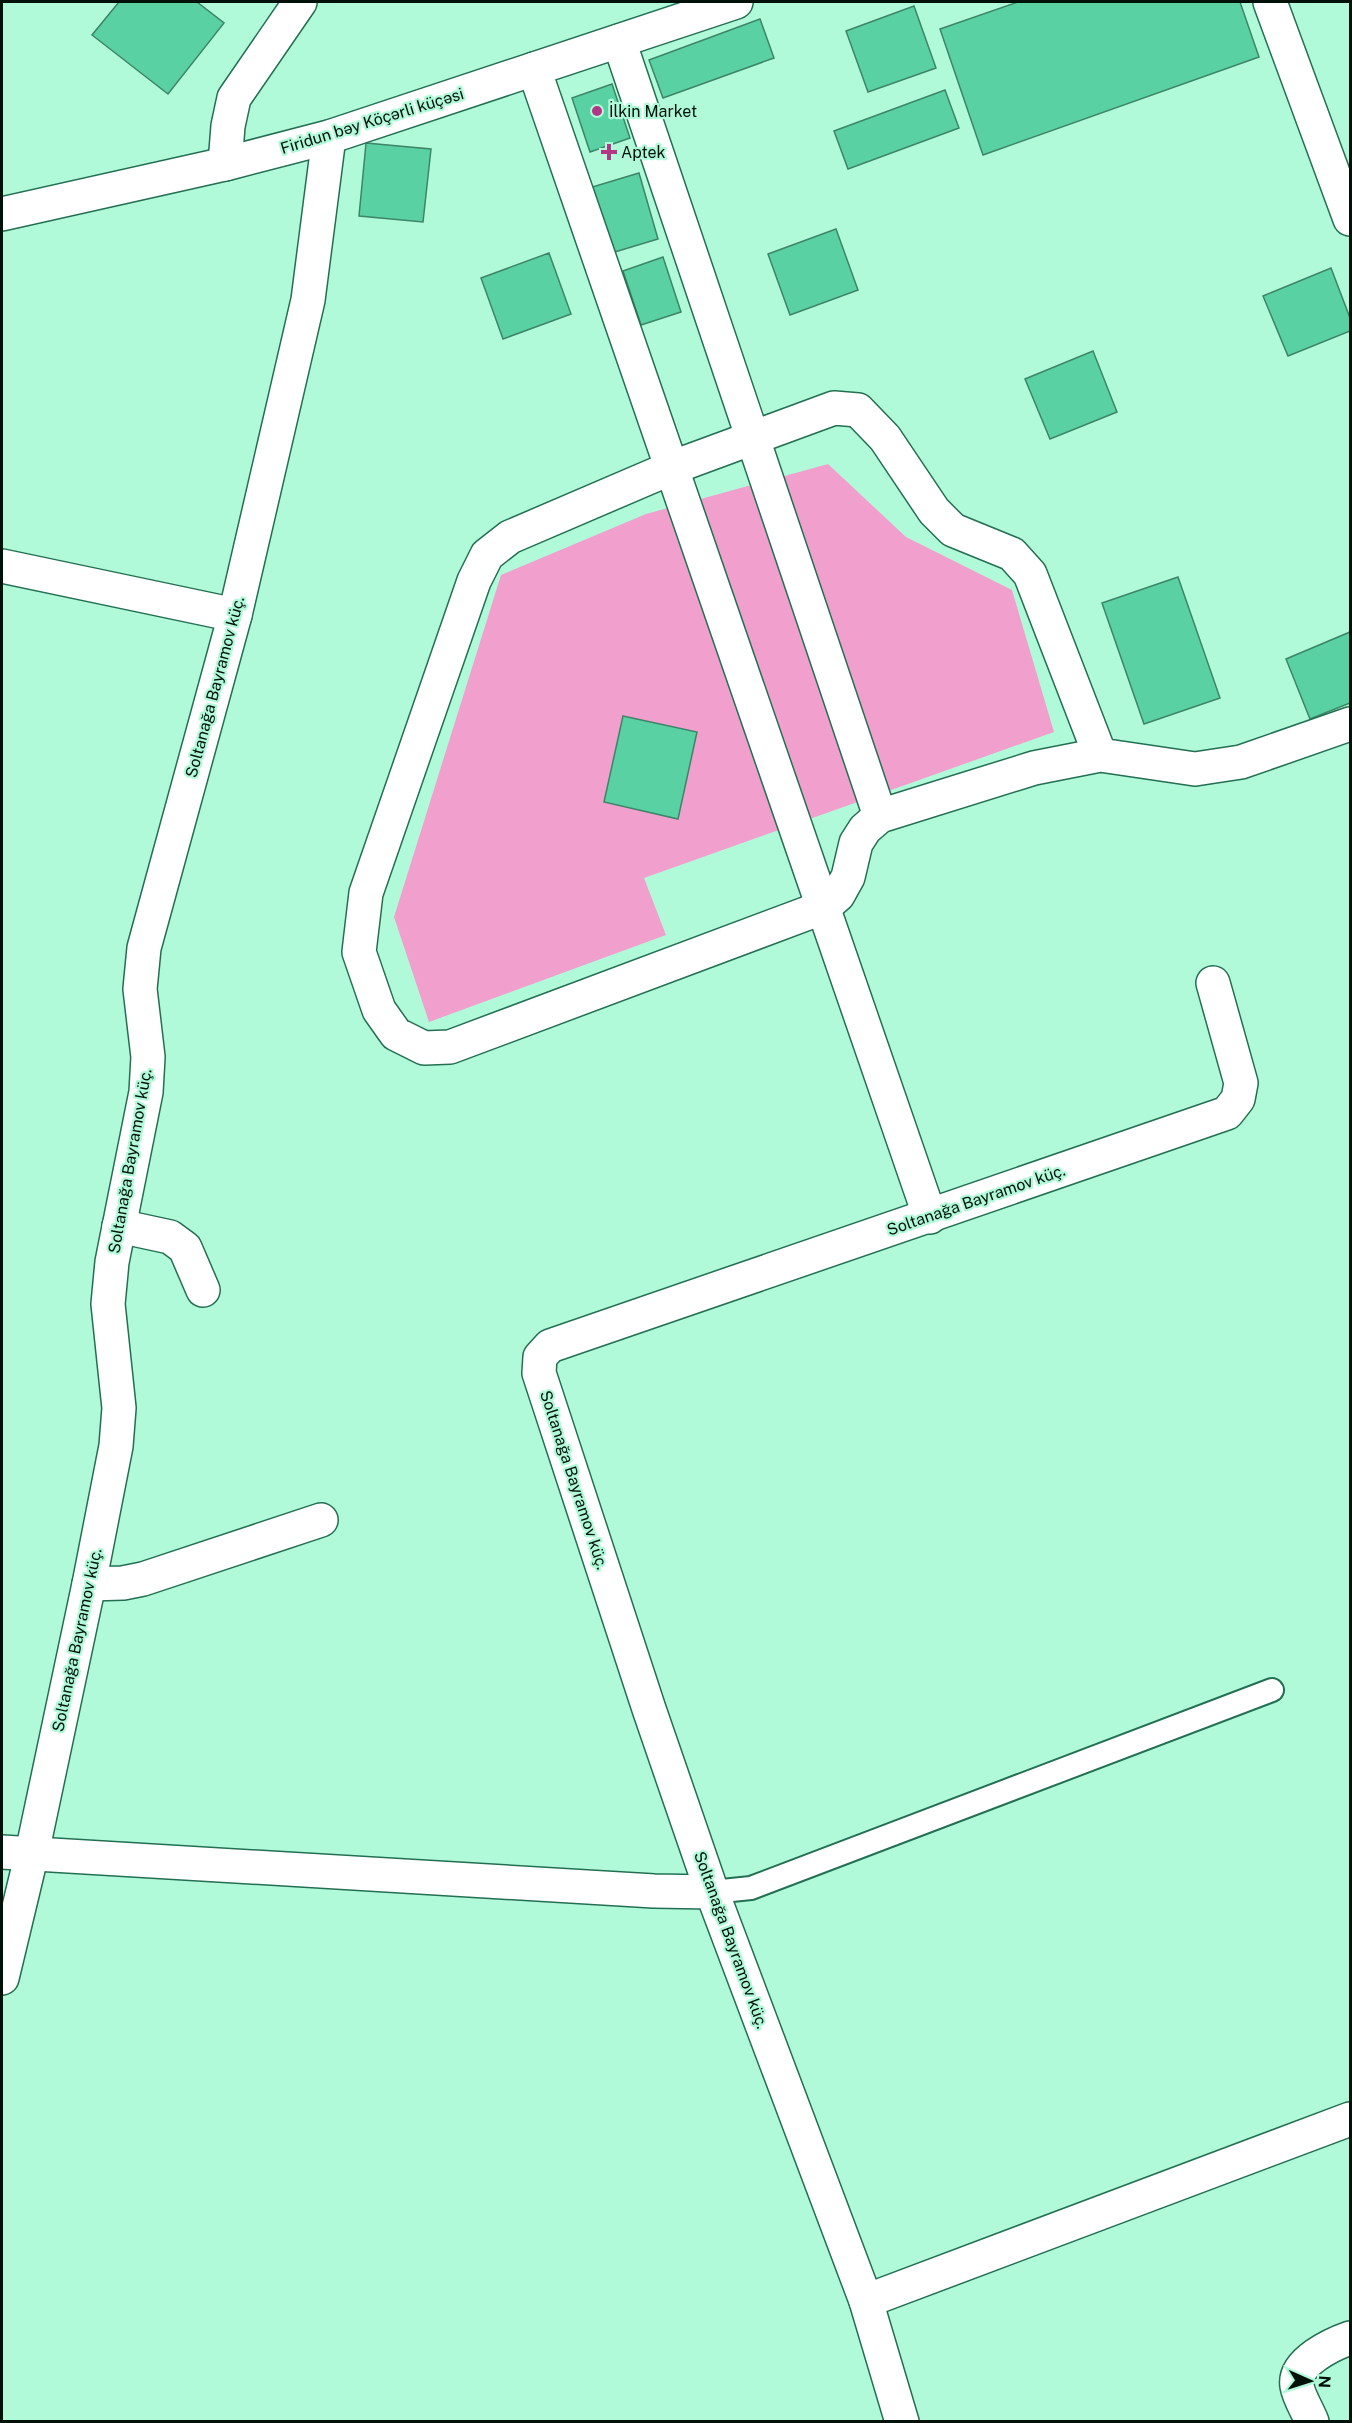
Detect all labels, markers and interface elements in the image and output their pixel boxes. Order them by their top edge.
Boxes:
street label: Firidun bəy Köçərli küçəsi [278,84,466,158]
place label: İlkin Market [609,101,697,121]
marker: İlkin Market [590,104,604,118]
place label: Aptek [621,143,666,162]
marker: Aptek [602,145,616,159]
street label: Soltanağa Bayramov küç. [182,594,248,780]
street label: Soltanağa Bayramov küç. [104,1067,156,1255]
street label: Soltanağa Bayramov küç. [884,1161,1068,1239]
street label: Soltanağa Bayramov küç. [536,1388,612,1572]
street label: Soltanağa Bayramov küç. [48,1546,106,1734]
street label: Soltanağa Bayramov küç. [690,1849,772,2031]
north arrow [1280,2351,1340,2411]
text: N [1315,2375,1334,2389]

